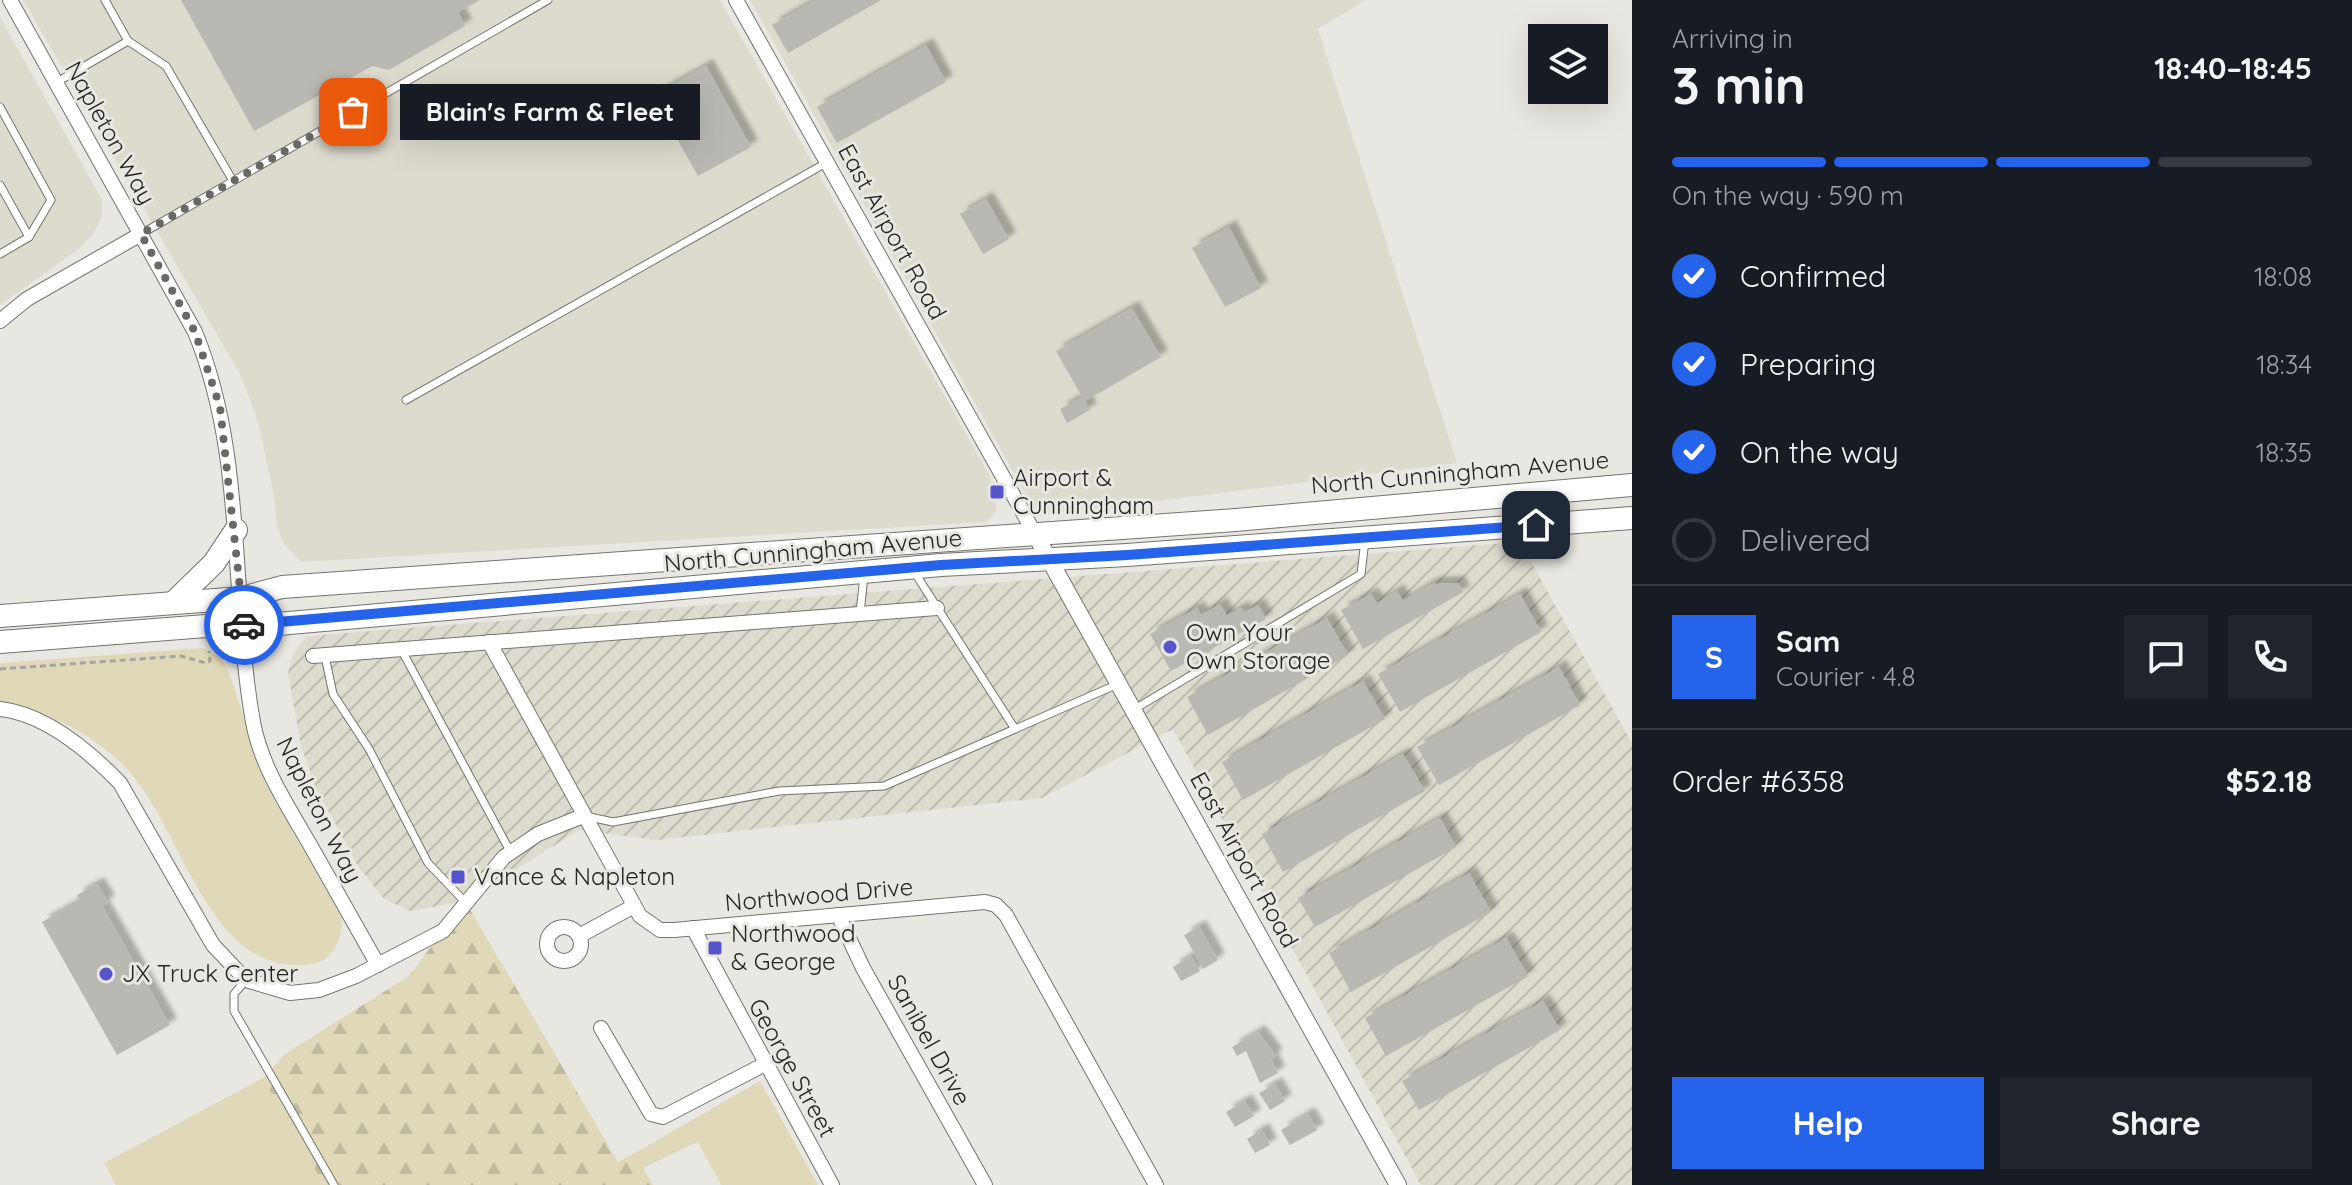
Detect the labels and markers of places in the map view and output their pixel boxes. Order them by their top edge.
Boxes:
pin [319,78,387,146]
callout: Blain's Farm & Fleet [401,84,701,140]
place label: Airport & Cunningham [1013,462,1154,520]
marker: Airport & Cunningham [988,483,1006,501]
pin [1502,491,1570,559]
place label: Own Your Own Storage [1186,617,1330,675]
marker: Own Your Own Storage [1161,638,1179,656]
place label: Vance & Napleton [474,861,675,891]
marker: Vance & Napleton [449,868,467,886]
place label: Northwood & George [731,918,856,976]
marker: Northwood & George [706,939,724,957]
place label: JX Truck Center [122,958,299,988]
marker: JX Truck Center [97,965,115,983]

